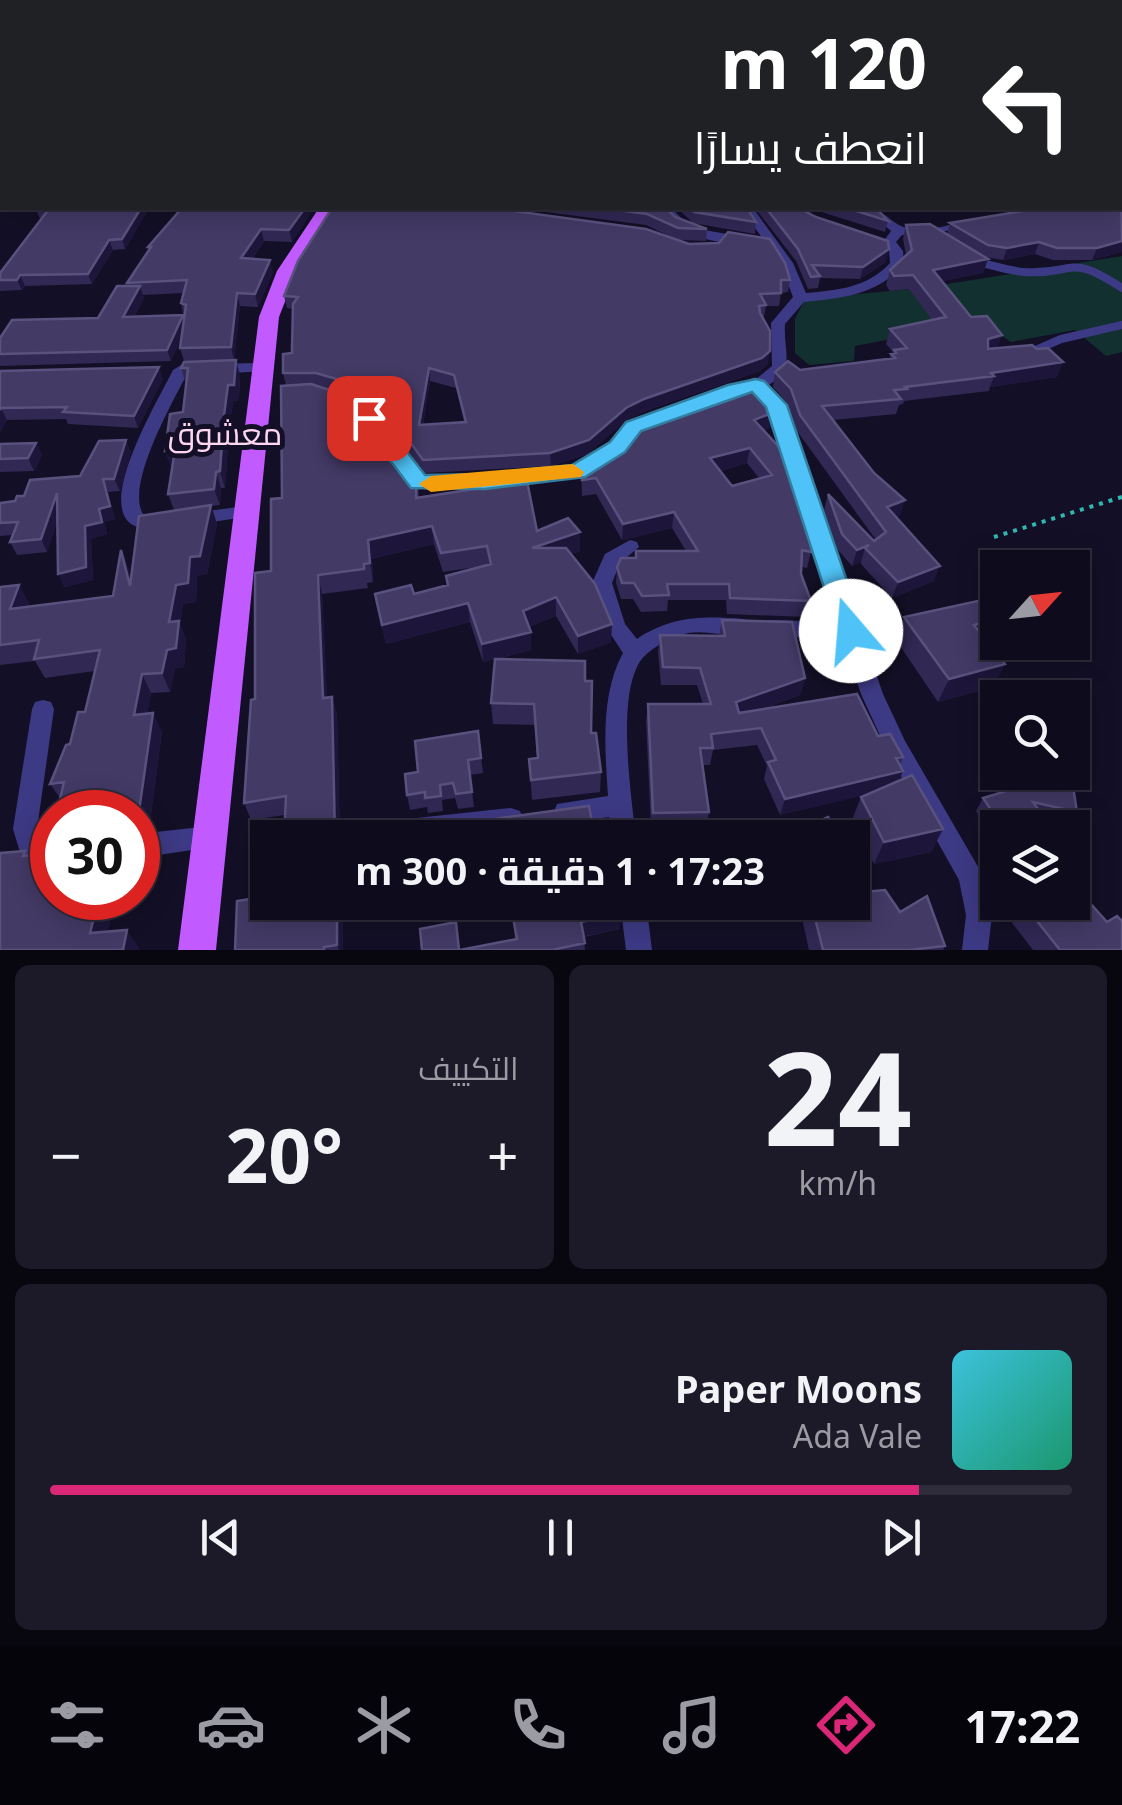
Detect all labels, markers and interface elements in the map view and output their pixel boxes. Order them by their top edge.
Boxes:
text: 120 m [720,14,927,110]
icon: left [962,40,1092,170]
text: انعطف يسارًا [693,116,927,177]
pin [327,376,412,461]
icon: arrive [342,391,397,446]
district label: معشوق [168,411,282,454]
north arrow [980,550,1090,660]
map controls [980,550,1090,920]
position arrow [799,579,903,683]
button: search [980,680,1090,790]
speed limit sign: 30 [30,790,160,920]
button: layers [980,810,1090,920]
text: 17:23 · 1 دقيقة · 300 m [355,844,765,896]
text: 24 [763,1007,912,1184]
text: التكييف [418,1046,519,1089]
text: 20° [225,1103,343,1205]
text: − [50,1117,81,1192]
text: + [487,1117,518,1192]
text: km/h [798,1161,877,1204]
text: Paper Moons [675,1362,922,1414]
text: Ada Vale [793,1414,922,1457]
icon: previous [193,1510,248,1565]
icon: pause [533,1510,588,1565]
icon: next [874,1510,929,1565]
icon: filters [42,1690,112,1760]
icon: car [196,1690,266,1760]
icon: climate [349,1690,419,1760]
icon: phone [503,1690,573,1760]
icon: music [657,1690,727,1760]
icon: directions [811,1690,881,1760]
text: 17:22 [965,1695,1080,1756]

